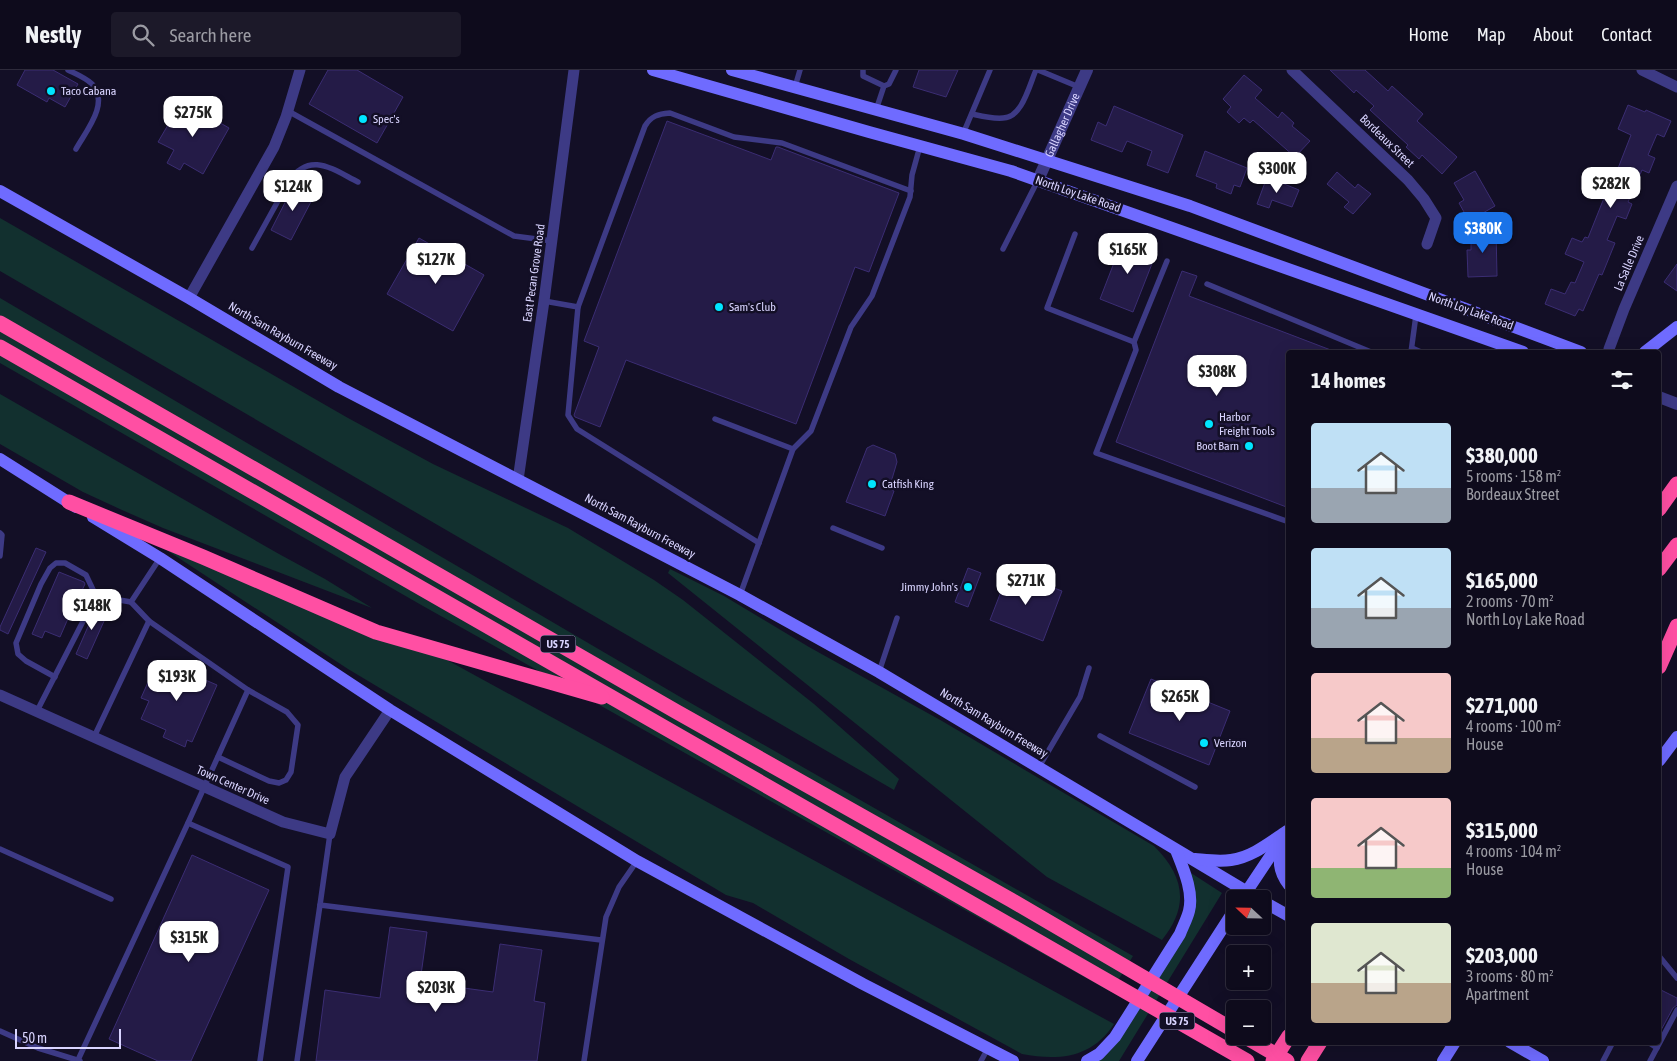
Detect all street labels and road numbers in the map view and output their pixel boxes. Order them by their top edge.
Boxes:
street label: Gallagher Drive [1042,91,1083,160]
street label: Bordeaux Street [1357,112,1418,171]
street label: North Loy Lake Road [1034,173,1122,215]
street label: East Pecan Grove Road [520,223,548,323]
street label: La Salle Drive [1611,233,1647,293]
street label: North Loy Lake Road [1427,289,1515,333]
street label: North Sam Rayburn Freeway [226,299,340,373]
street label: North Sam Rayburn Freeway [582,491,698,561]
road number: US 75 [540,636,576,652]
street label: North Sam Rayburn Freeway [938,685,1051,761]
street label: Town Center Drive [194,763,272,807]
road number: US 75 [1160,1012,1194,1029]

